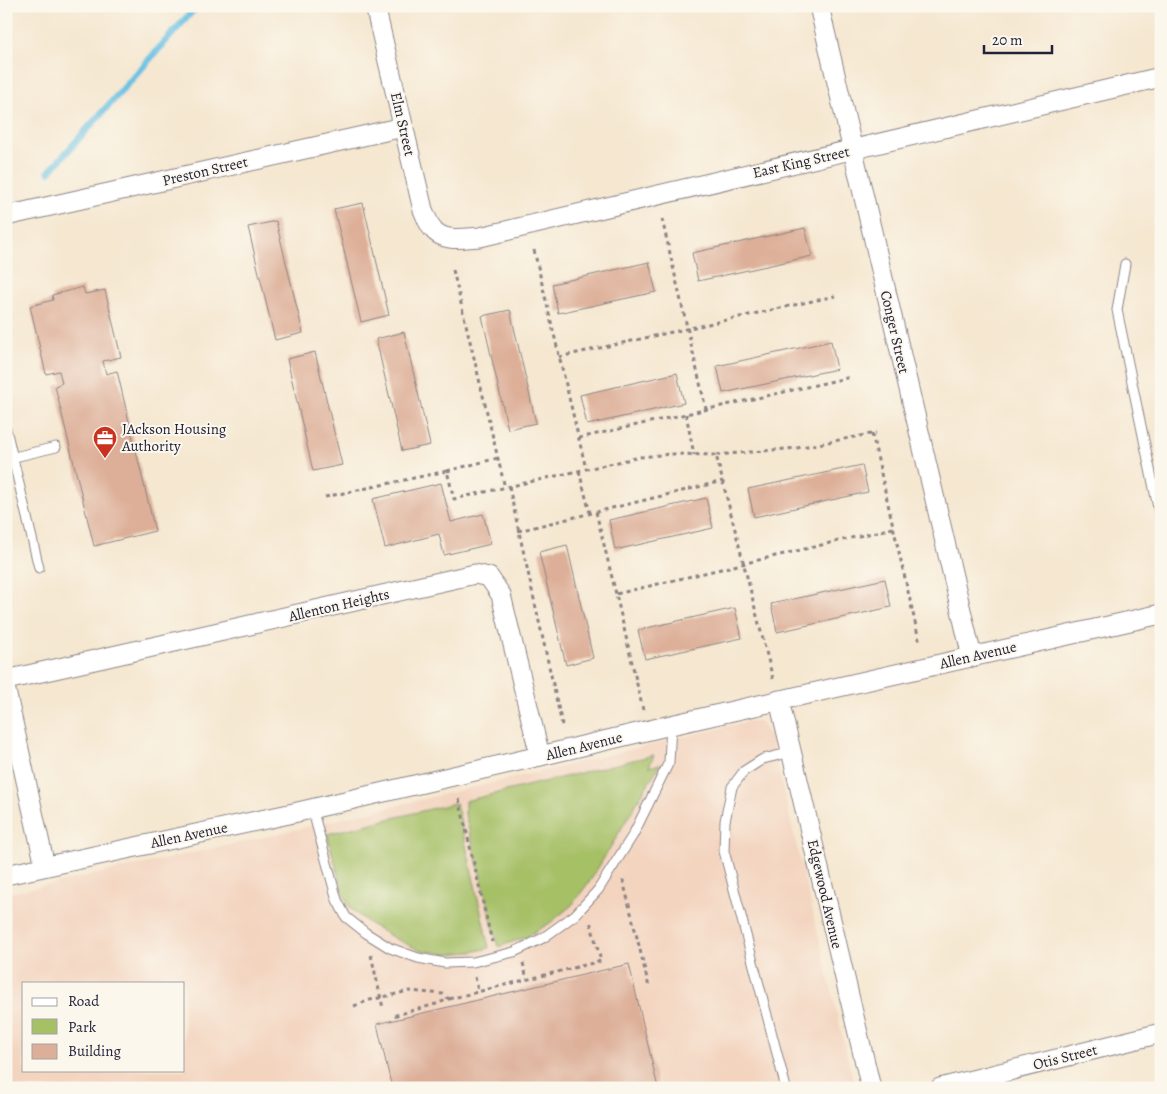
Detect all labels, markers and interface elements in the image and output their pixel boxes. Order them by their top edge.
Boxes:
scale bar [984,22,1052,54]
text: 20 m [992,30,1023,50]
street label: Elm Street [386,90,420,158]
street label: East King Street [751,141,851,183]
street label: Preston Street [160,151,250,191]
street label: Conger Street [876,289,914,376]
place label: JAckson Housing Authority [121,419,227,456]
office icon: JAckson Housing Authority [92,425,118,459]
street label: Allenton Heights [286,584,391,627]
street label: Allen Avenue [937,636,1019,674]
street label: Allen Avenue [543,727,625,765]
street label: Allen Avenue [148,817,230,853]
street label: Edgewood Avenue [803,837,847,951]
legend [22,982,185,1072]
text: Road [68,991,100,1011]
text: Park [68,1017,97,1037]
street label: Otis Street [1031,1039,1099,1075]
text: Building [68,1041,121,1061]

